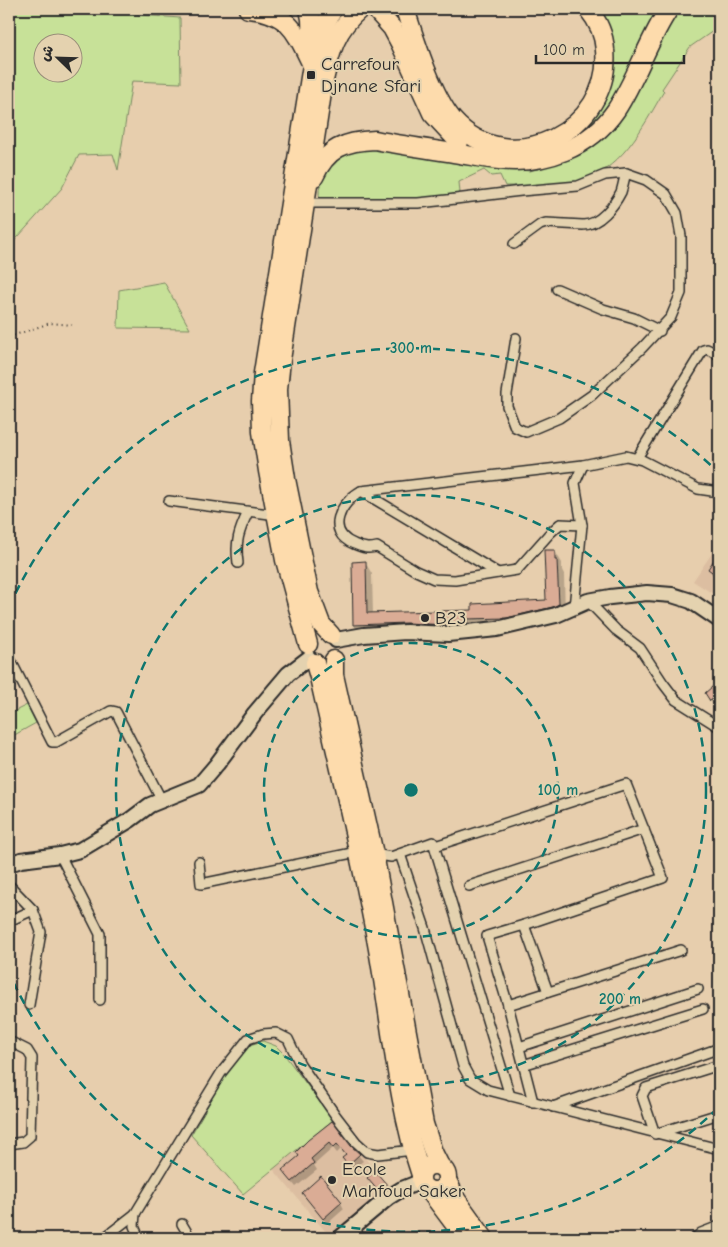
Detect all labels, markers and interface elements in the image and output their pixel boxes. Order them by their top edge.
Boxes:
north arrow [32,32,82,82]
scale bar [536,32,683,64]
text: 100 m [543,41,585,59]
text: ش [36,43,57,64]
place label: Carrefour Djnane Sfari [321,53,421,97]
marker: Carrefour Djnane Sfari [305,69,317,81]
text: 300 m [390,339,432,357]
place label: B23 [435,607,466,629]
marker: B23 [419,612,431,624]
centre of rings [402,781,420,799]
text: 100 m [538,781,578,799]
text: 200 m [599,990,641,1008]
place label: Ecole Mahfoud Saker [342,1158,466,1202]
marker: Ecole Mahfoud Saker [326,1174,338,1186]

